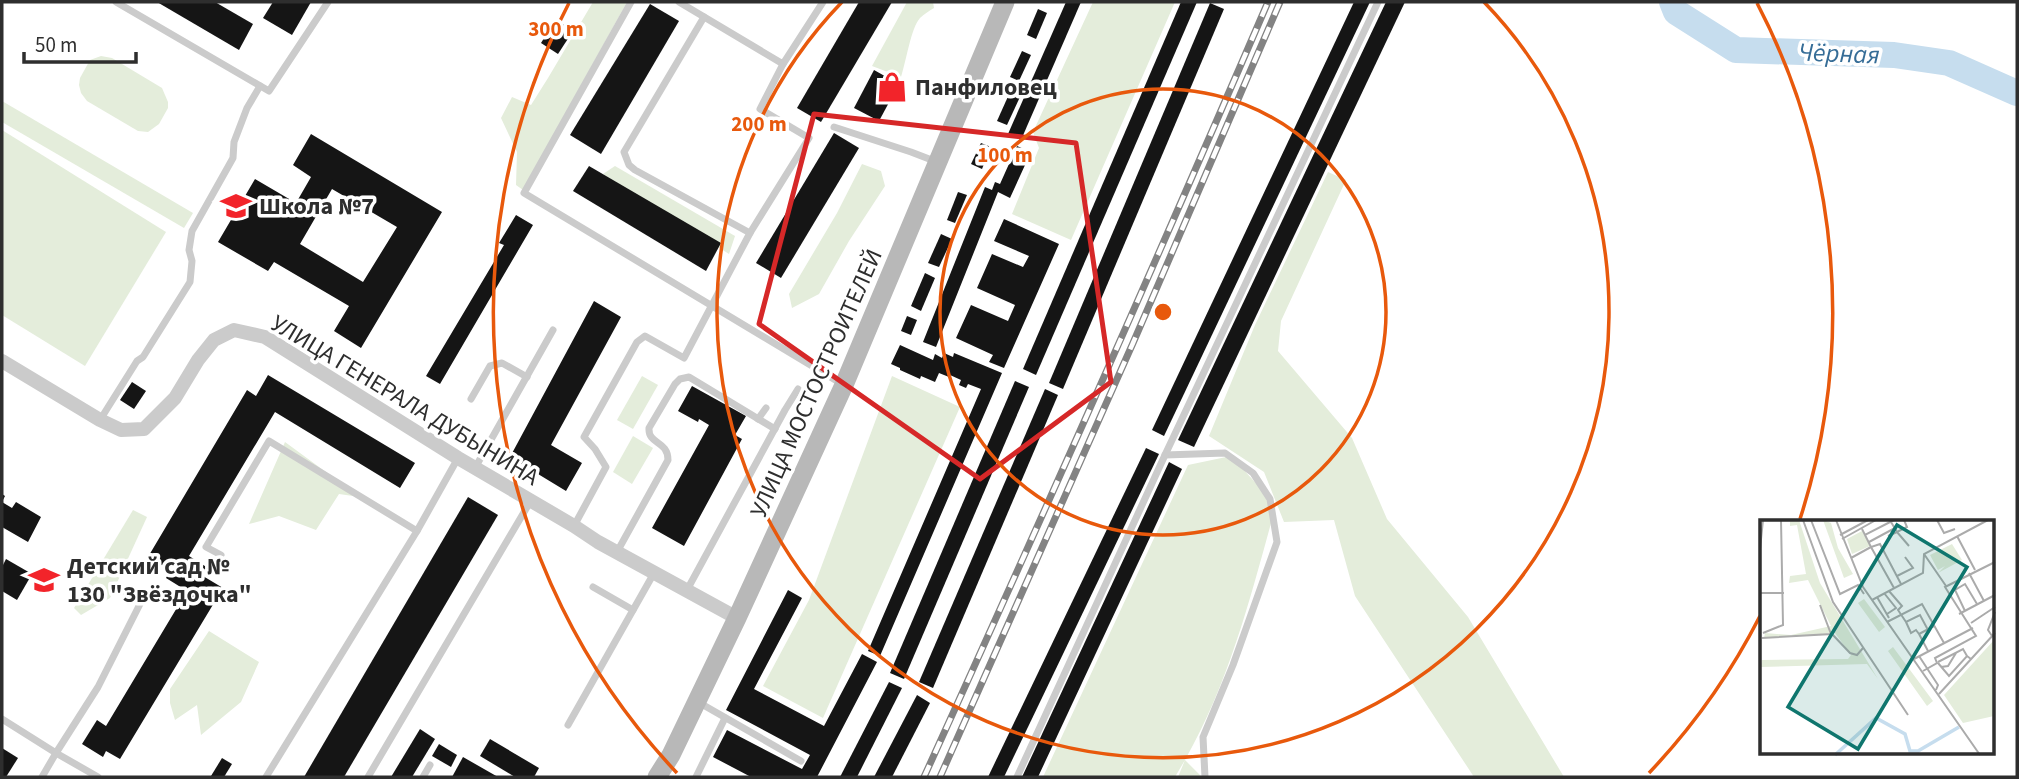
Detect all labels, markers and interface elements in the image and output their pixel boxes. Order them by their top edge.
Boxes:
text: 300 m [528,14,584,44]
scale bar [24,21,136,65]
text: 50 m [35,30,77,60]
water label: Чёрная [1798,34,1880,73]
shop icon: Панфиловец [875,70,909,104]
place label: Панфиловец [915,70,1057,105]
text: 200 m [731,109,787,139]
text: 100 m [977,140,1033,170]
school or university icon: Школа №7 [219,189,253,223]
place label: Школа №7 [259,189,374,224]
street label: УЛИЦА МОСТОСТРОИТЕЛЕЙ [741,243,891,523]
centre of rings [1151,300,1175,324]
street label: УЛИЦА ГЕНЕРАЛА ДУБЫНИНА [264,306,545,495]
inset map [1760,520,1994,754]
place label: Детский сад № 130 "Звёздочка" [67,549,252,612]
school or university icon: Детский сад № 130 "Звёздочка" [27,563,61,597]

